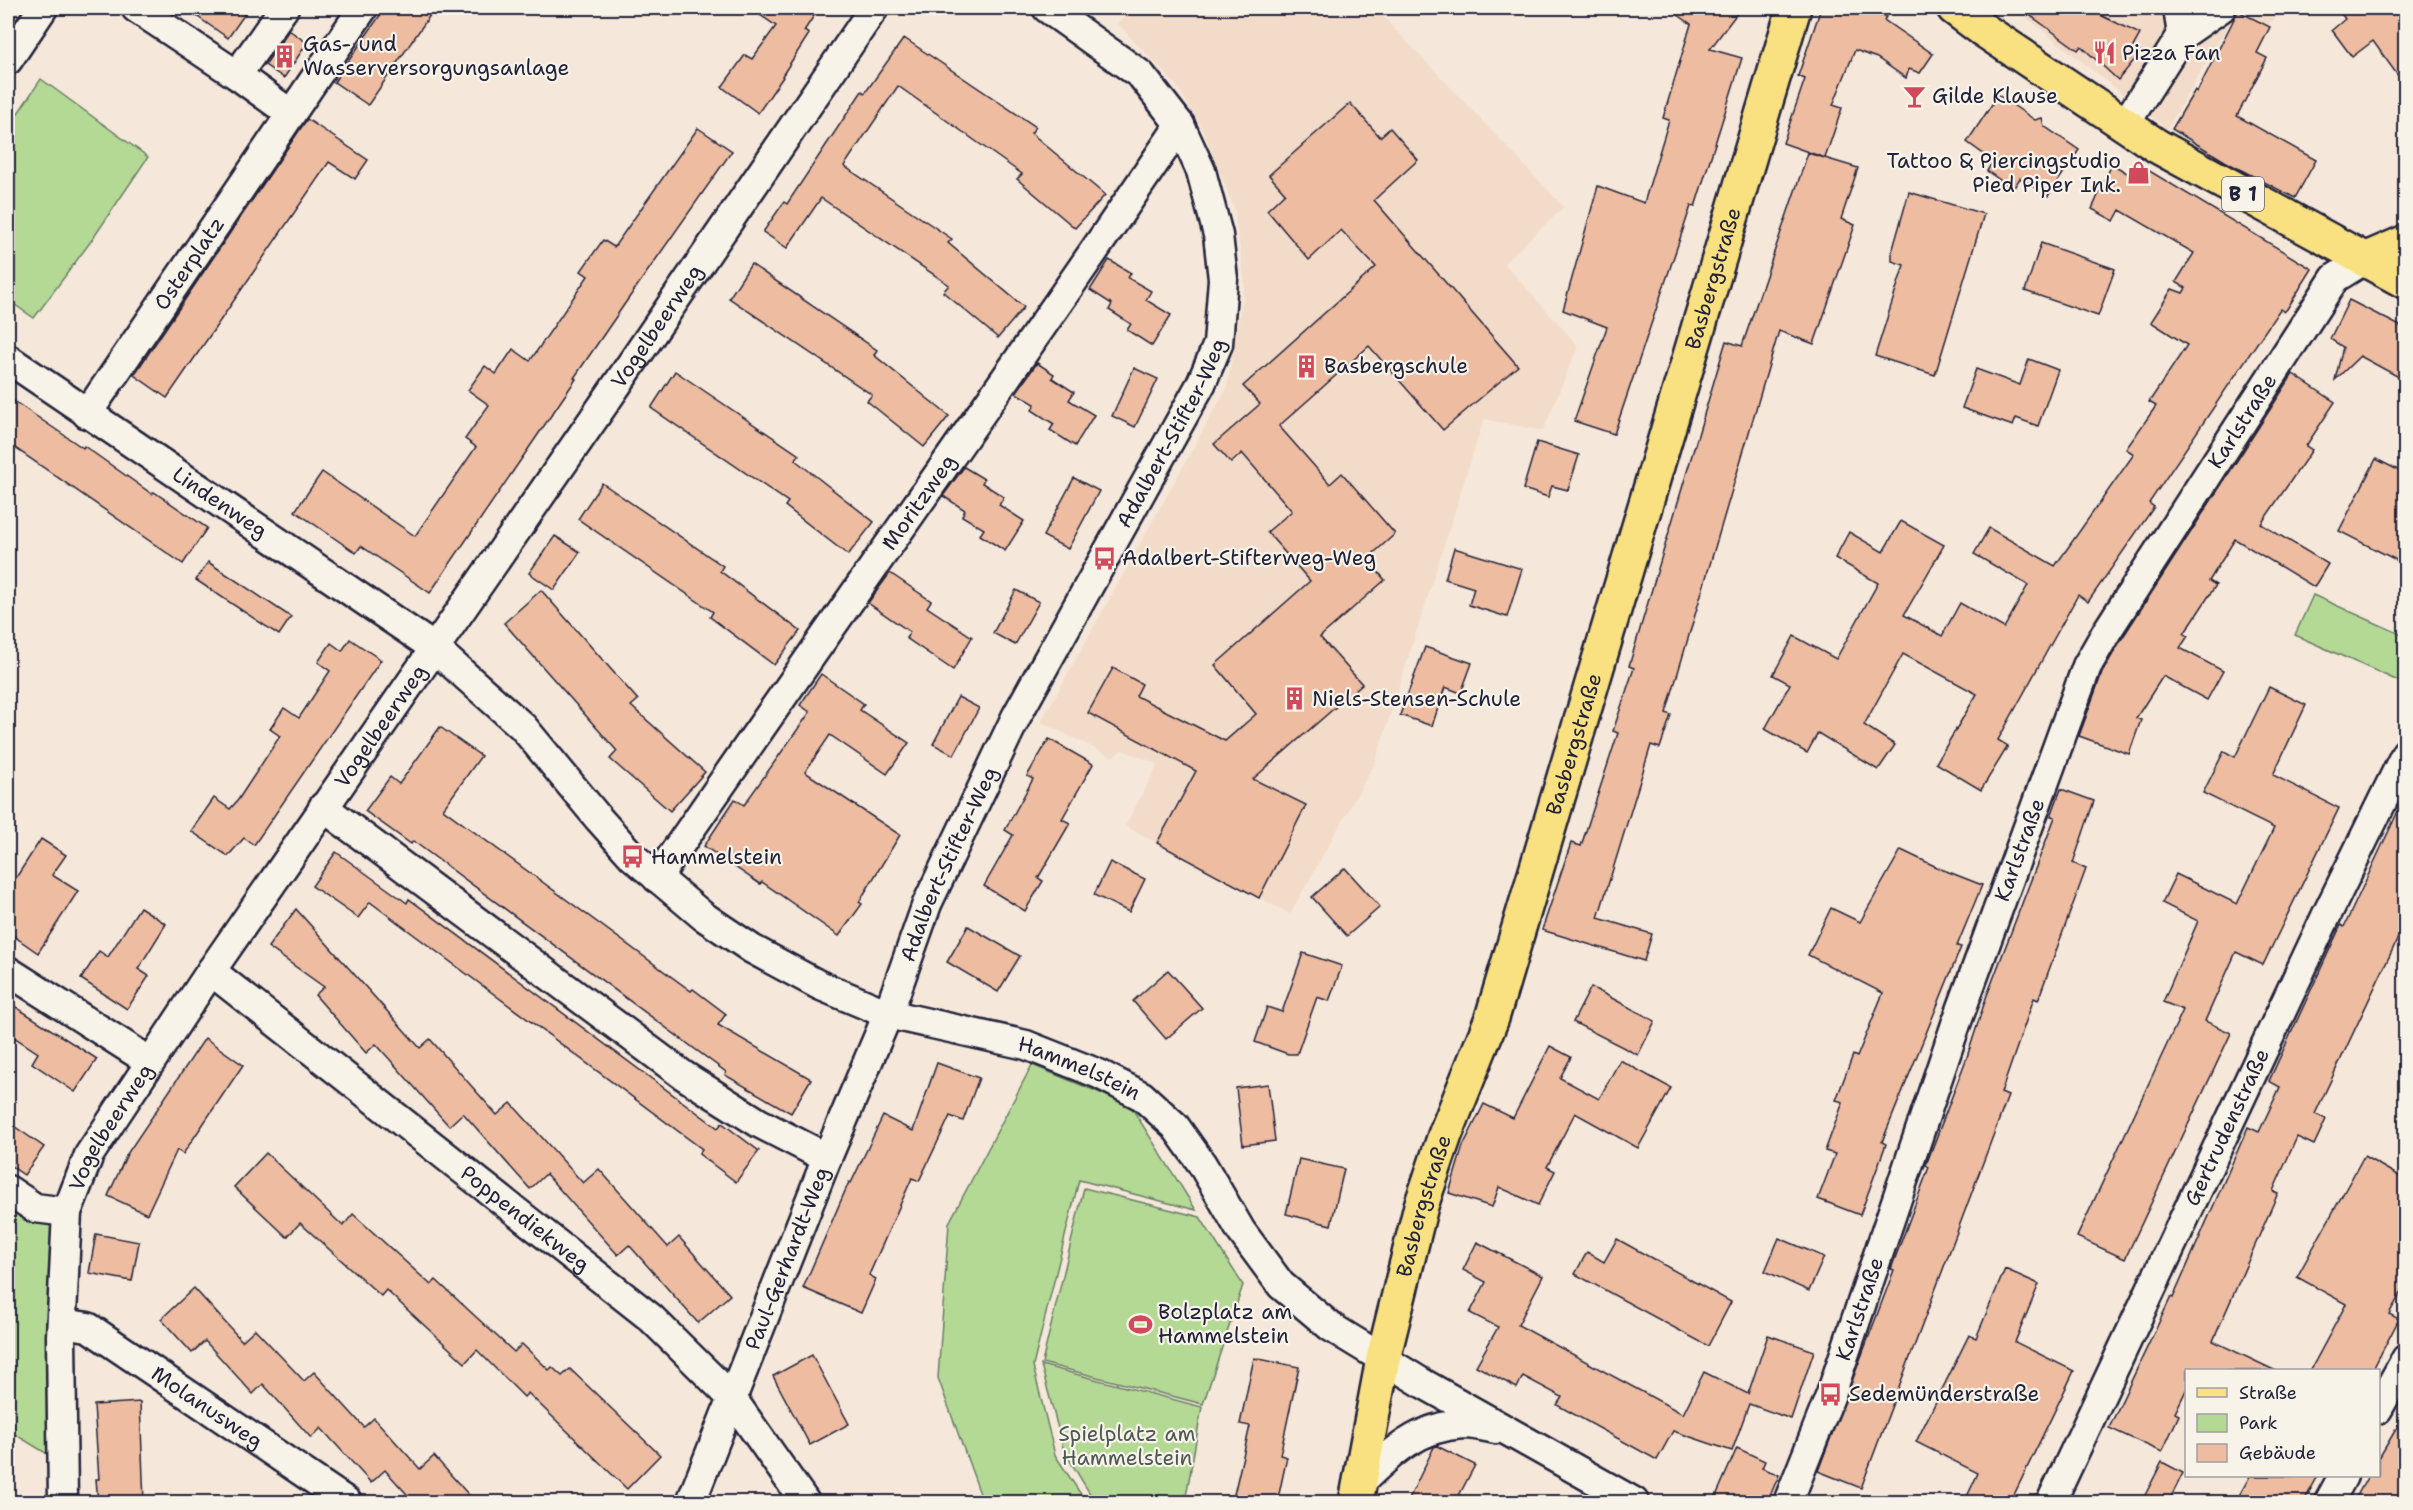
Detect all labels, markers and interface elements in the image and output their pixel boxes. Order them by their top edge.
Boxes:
place label: Gas- und Wasserversorgungsanlage [303,30,569,82]
place label: Pizza Fan [2122,39,2220,67]
restaurant icon: Pizza Fan [2091,40,2117,66]
building icon: Gas- und Wasserversorgungsanlage [272,43,298,69]
place label: Gilde Klause [1932,82,2058,110]
bar icon: Gilde Klause [1901,83,1927,109]
place label: Tattoo & Piercingstudio Pied Piper Ink. [1887,147,2121,199]
shop icon: Tattoo & Piercingstudio Pied Piper Ink. [2126,160,2152,186]
road number: B 1 [2222,177,2264,211]
street label: Basbergstraße [1679,204,1748,353]
street label: Osterplatz [148,211,231,316]
street label: Vogelbeerweg [605,259,709,394]
street label: Adalbert-Stifter-Weg [1110,334,1233,533]
place label: Basbergschule [1324,352,1468,380]
building icon: Basbergschule [1293,353,1319,379]
street label: Karlstraße [2201,368,2283,474]
street label: Moritzweg [875,449,962,556]
street label: Lindenweg [167,460,273,545]
place label: Adalbert-Stifterweg-Weg [1122,544,1376,572]
bus stop icon: Adalbert-Stifterweg-Weg [1091,545,1117,571]
street label: Vogelbeerweg [328,659,433,793]
street label: Basbergstraße [1539,670,1608,819]
place label: Niels-Stensen-Schule [1312,685,1521,713]
building icon: Niels-Stensen-Schule [1281,686,1307,712]
street label: Adalbert-Stifter-Weg [894,762,1004,966]
street label: Karlstraße [1988,795,2051,905]
place label: Hammelstein [651,843,782,871]
bus stop icon: Hammelstein [620,844,646,870]
street label: Hammelstein [1016,1030,1145,1107]
street label: Gertrudenstraße [2178,1044,2276,1210]
street label: Vogelbeerweg [63,1058,160,1195]
street label: Basbergstraße [1390,1131,1458,1280]
street label: Poppendiekweg [455,1159,596,1278]
street label: Paul-Gerhardt-Weg [739,1163,836,1354]
street label: Karlstraße [1829,1253,1890,1364]
place label: Bolzplatz am Hammelstein [1158,1298,1292,1350]
sports icon: Bolzplatz am Hammelstein [1127,1311,1153,1337]
street label: Molanusweg [146,1360,268,1455]
legend [2185,1369,2380,1477]
place label: Sedemünderstraße [1849,1380,2039,1408]
bus stop icon: Sedemünderstraße [1818,1381,1844,1407]
text: Straße [2239,1381,2297,1405]
text: Park [2239,1411,2278,1435]
park label: Spielplatz am Hammelstein [1058,1420,1196,1472]
text: Gebäude [2239,1441,2316,1465]

